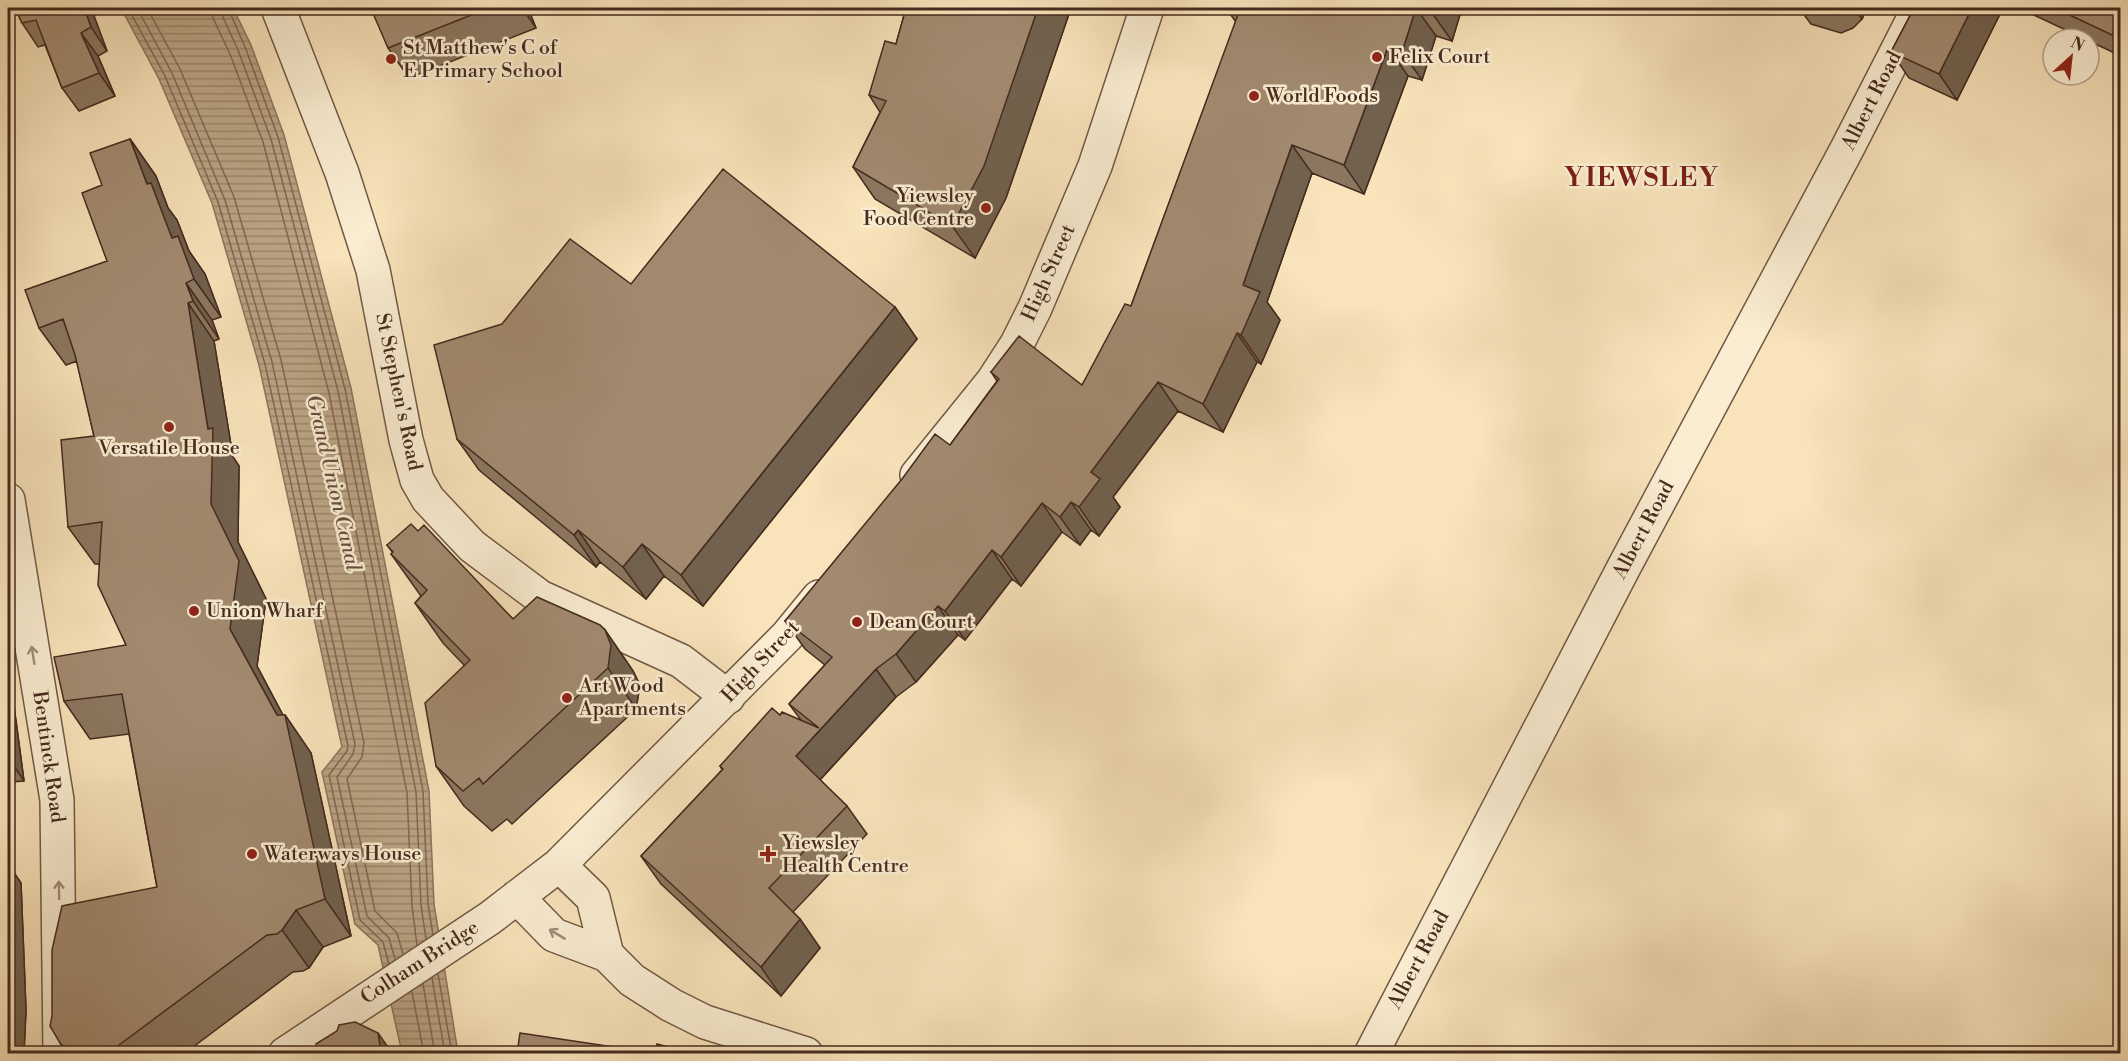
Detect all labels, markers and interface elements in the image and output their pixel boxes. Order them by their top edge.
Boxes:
north arrow [2041,27,2101,87]
text: N [2067,33,2088,56]
place label: St Matthew's C of E Primary School [403,36,563,84]
place label: Felix Court [1389,45,1490,70]
street label: Albert Road [1836,47,1908,156]
marker: Felix Court [1370,50,1384,64]
marker: St Matthew's C of E Primary School [384,52,398,66]
place label: World Foods [1265,84,1378,109]
marker: World Foods [1247,89,1261,103]
district label: YIEWSLEY [1564,162,1720,194]
place label: Yiewsley Food Centre [863,184,974,232]
marker: Yiewsley Food Centre [979,201,993,215]
street label: High Street [1017,221,1081,325]
street label: St Stephen's Road [369,311,427,474]
water label: Grand Union Canal [300,392,366,574]
marker: Versatile House [162,420,176,434]
place label: Versatile House [97,436,240,461]
street label: Albert Road [1607,476,1681,584]
place label: Union Wharf [206,599,323,624]
marker: Union Wharf [187,604,201,618]
place label: Dean Court [869,610,973,635]
marker: Dean Court [850,615,864,629]
street label: High Street [717,616,805,708]
one-way arrow [28,646,39,665]
place label: Art Wood Apartments [578,674,686,722]
street label: Bentinck Road [26,689,70,825]
marker: Art Wood Apartments [560,691,574,705]
place label: Yiewsley Health Centre [781,831,909,879]
place label: Waterways House [263,842,421,867]
marker: Yiewsley Health Centre [759,845,777,863]
marker: Waterways House [245,847,259,861]
one-way arrow [53,881,65,901]
street label: Albert Road [1382,906,1456,1014]
street label: Colham Bridge [356,916,484,1010]
one-way arrow [548,928,565,940]

